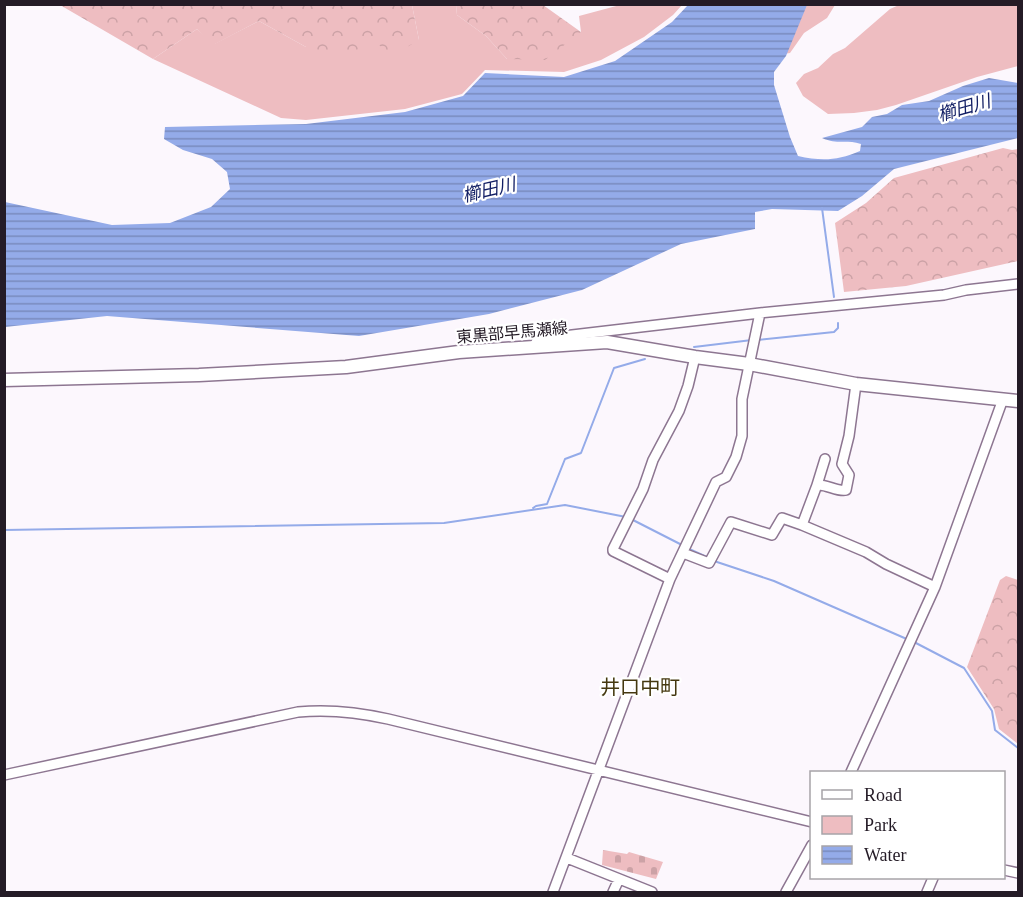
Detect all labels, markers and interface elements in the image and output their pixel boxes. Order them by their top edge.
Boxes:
water label: 櫛田川 [935,90,995,125]
water label: 櫛田川 [460,174,520,206]
street label: 東黒部早馬瀬線 [456,319,569,346]
district label: 井口中町 [600,676,680,698]
legend [810,771,1005,879]
text: Road [864,785,902,805]
text: Park [864,815,897,835]
text: Water [864,845,907,865]

